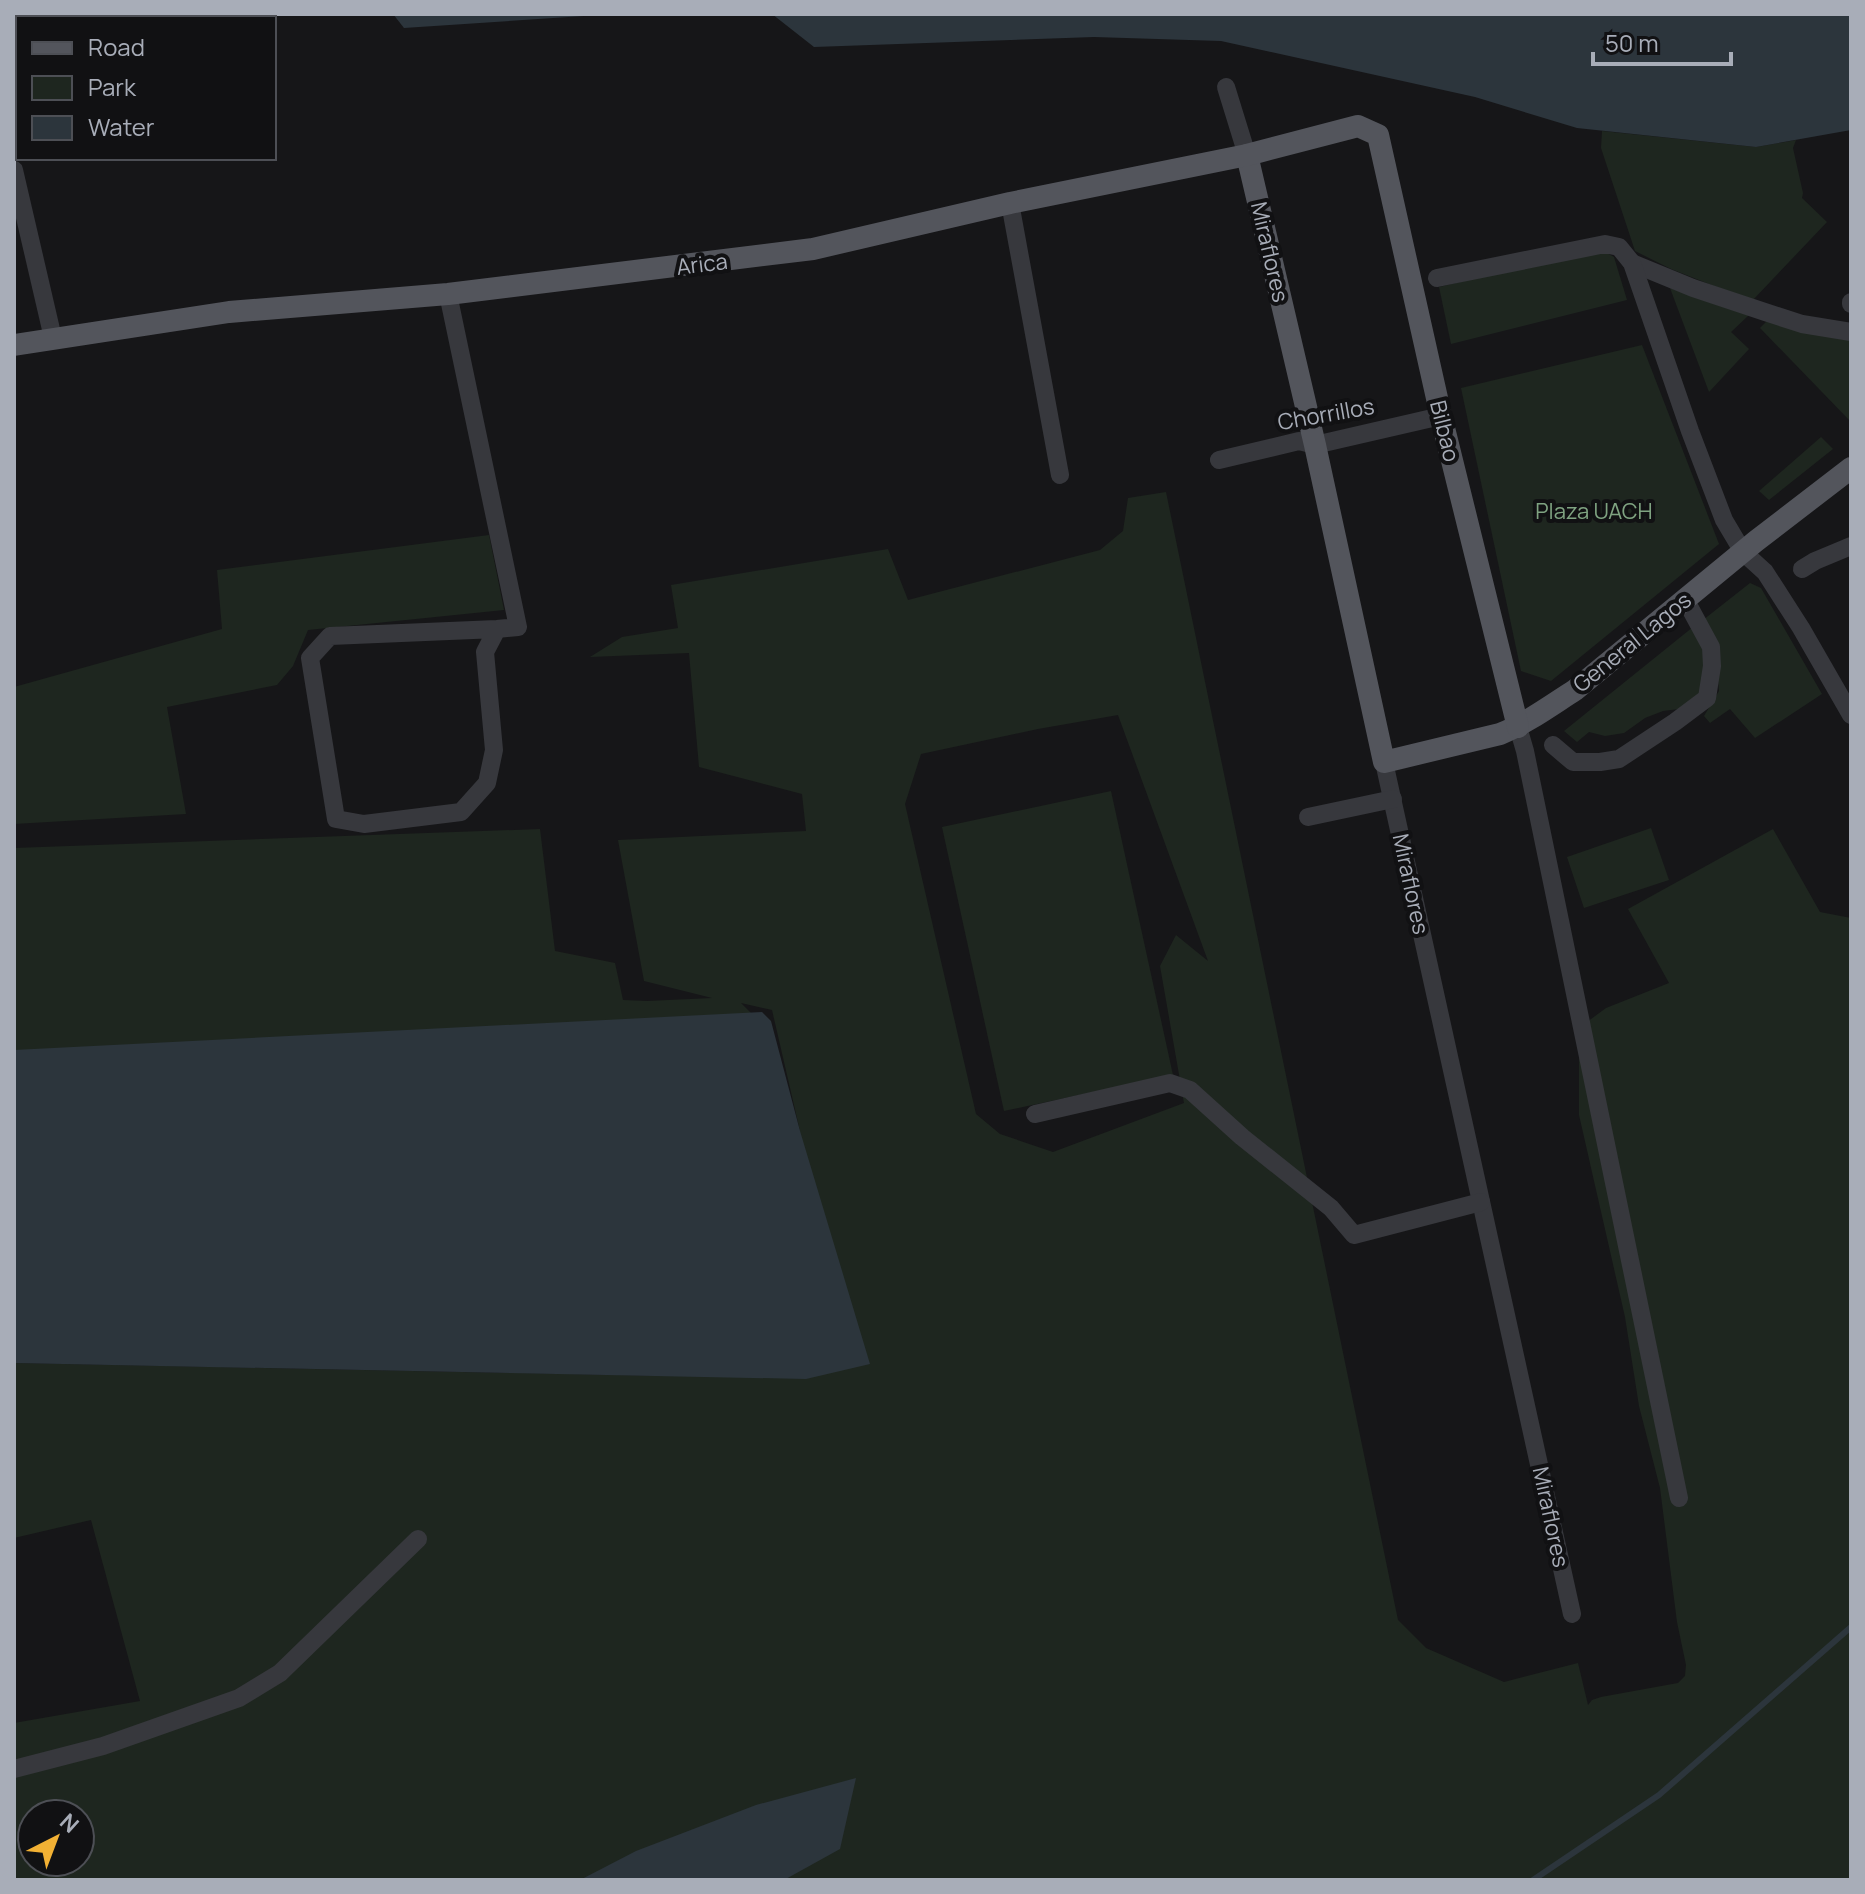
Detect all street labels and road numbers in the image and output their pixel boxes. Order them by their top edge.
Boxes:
street label: Miraflores [1244,199,1296,305]
street label: Arica [675,246,729,282]
street label: Chorrillos [1275,391,1377,437]
street label: Bilbao [1423,397,1467,465]
street label: General Lagos [1567,585,1697,699]
street label: Miraflores [1386,831,1436,937]
street label: Miraflores [1526,1464,1576,1570]

